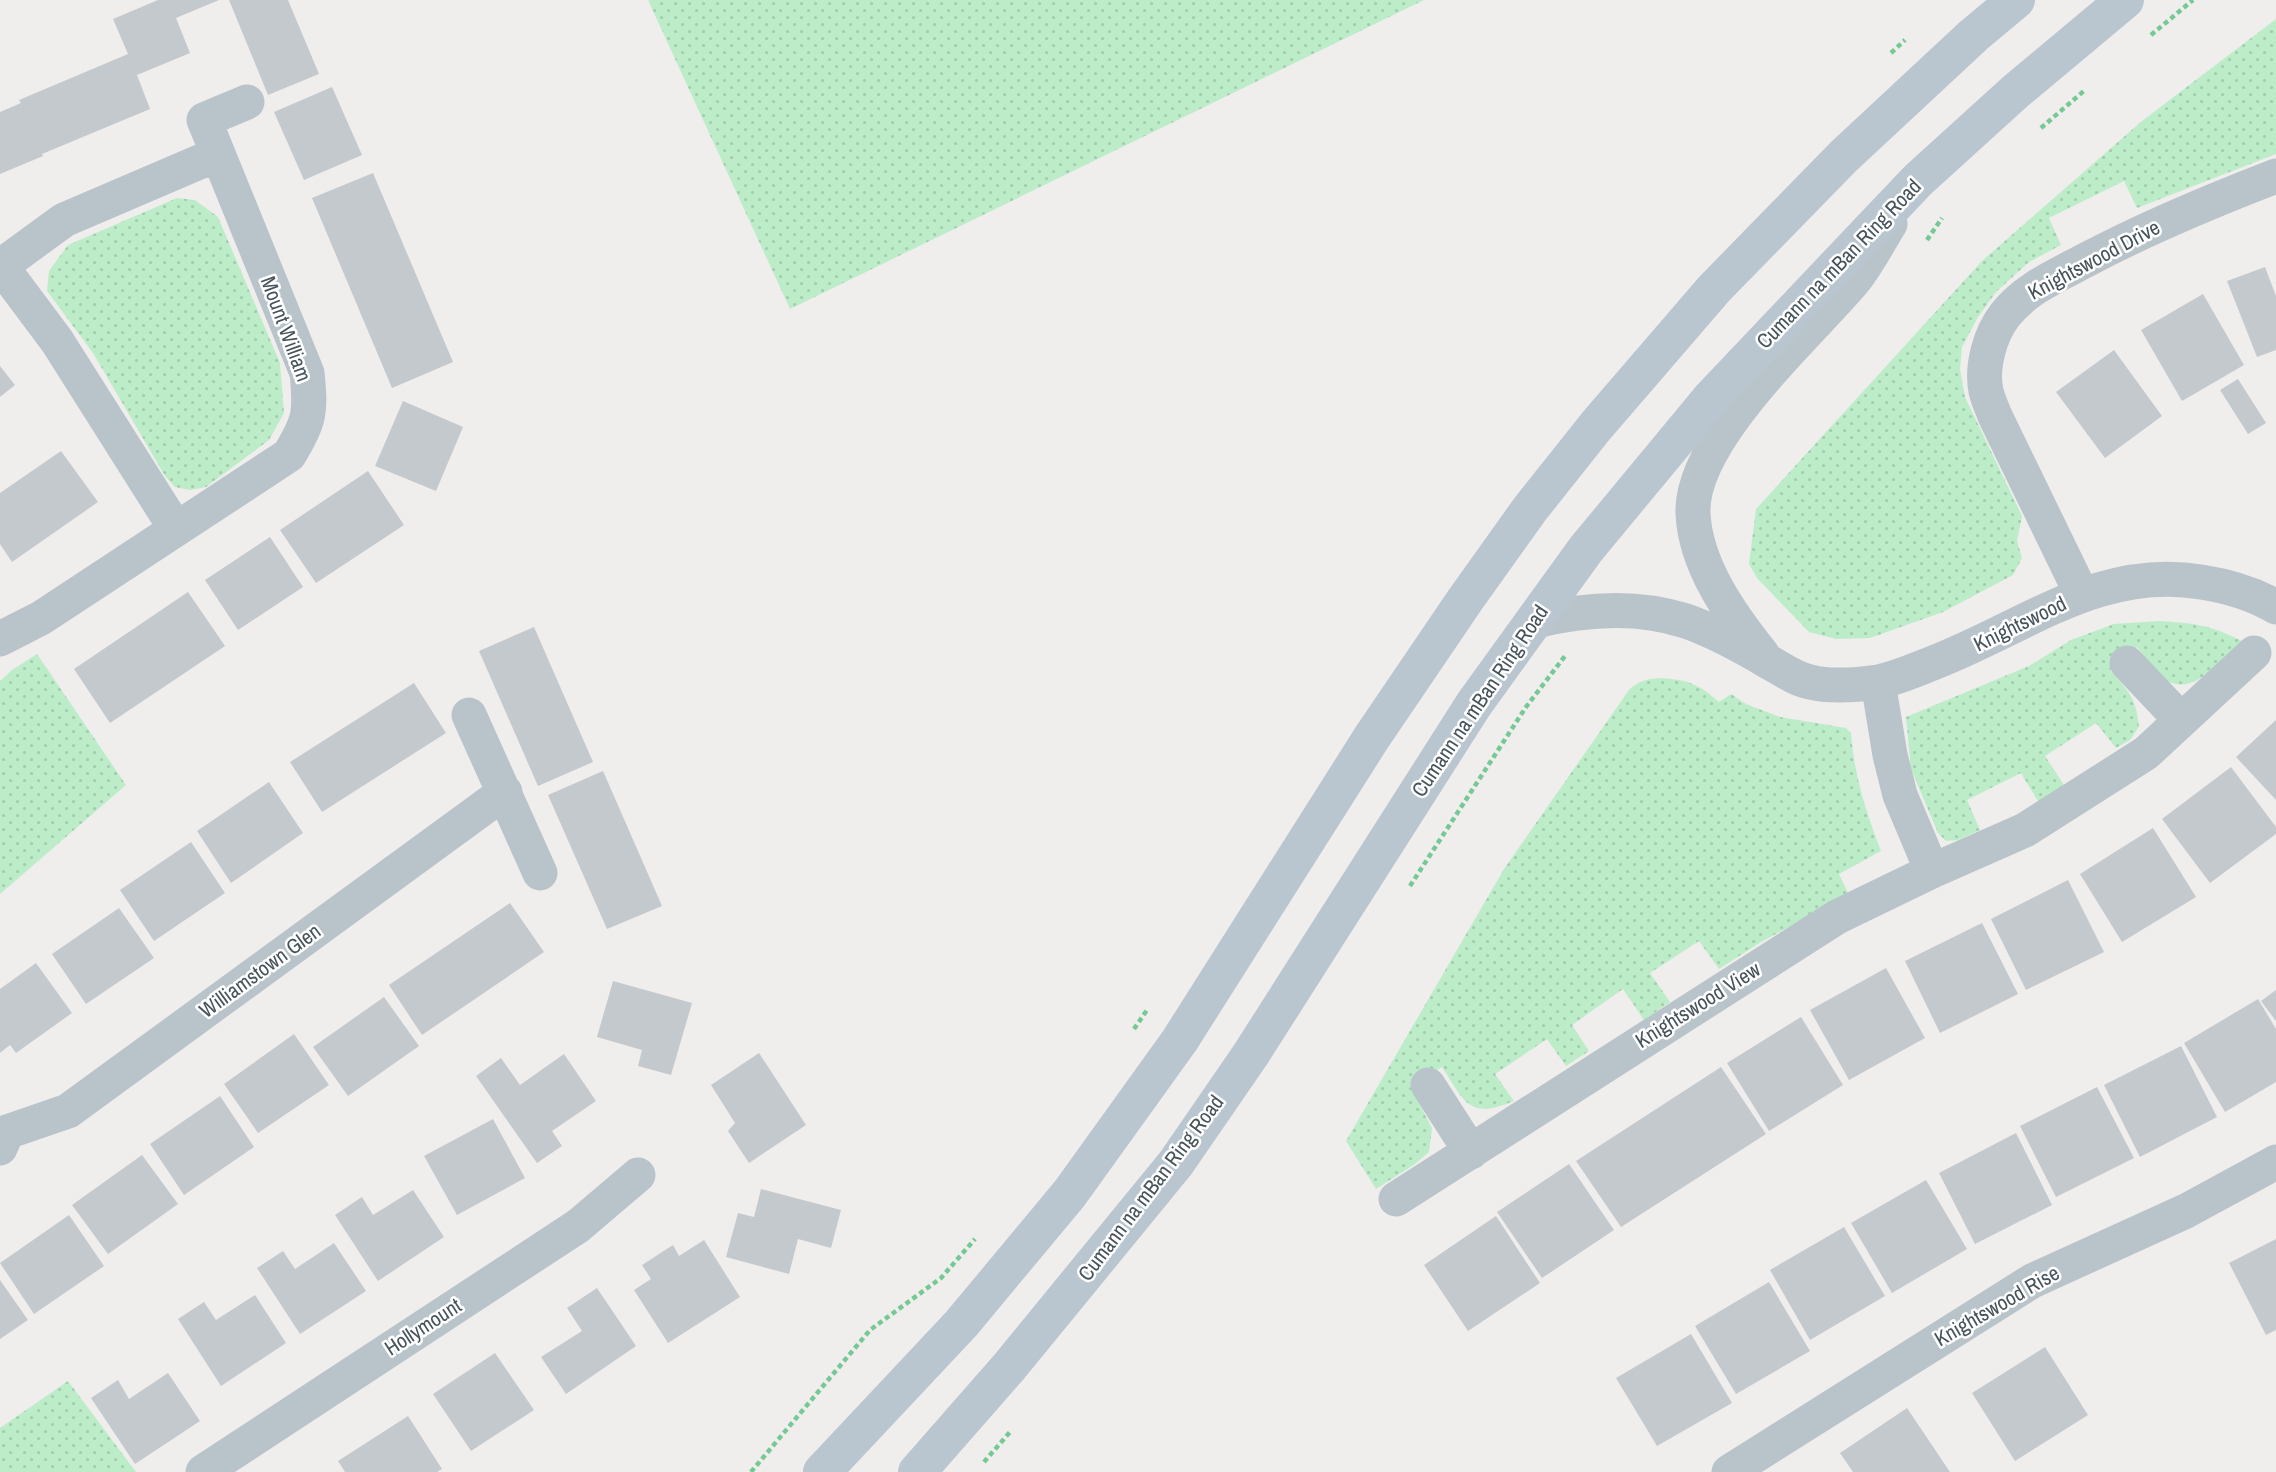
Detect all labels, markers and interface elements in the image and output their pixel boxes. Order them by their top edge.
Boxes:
street label: Cumann na mBan Ring Road [1750,172,1928,355]
street label: Knightswood Drive [2023,213,2165,307]
street label: Mount William [254,272,319,385]
street label: Knightswood [1969,589,2071,658]
street label: Cumann na mBan Ring Road [1404,599,1555,802]
street label: Williamstown Glen [193,917,326,1025]
street label: Knightswood View [1630,954,1766,1055]
street label: Cumann na mBan Ring Road [1071,1089,1230,1287]
street label: Knightswood Rise [1929,1258,2065,1353]
street label: Hollymount [379,1291,467,1362]

